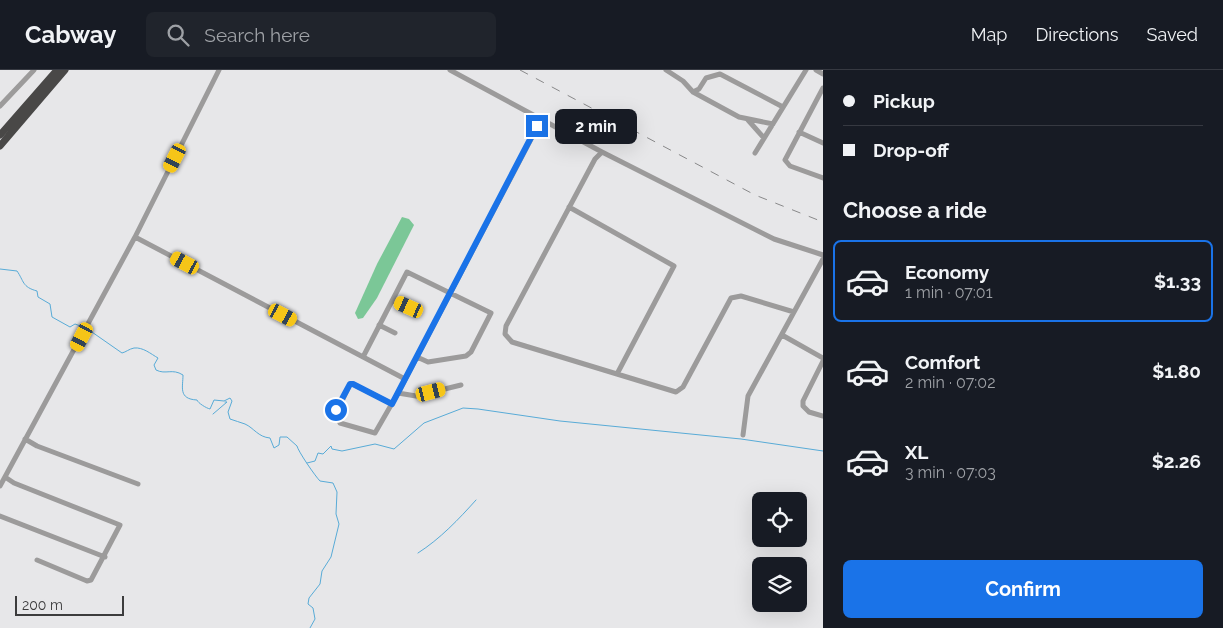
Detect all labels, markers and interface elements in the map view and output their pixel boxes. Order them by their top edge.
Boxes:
search box [146,12,496,57]
text: Cabway [25,20,116,49]
icon: search [164,21,192,49]
text: Search here [204,24,310,46]
text: Map [971,24,1007,45]
text: Directions [1035,24,1119,45]
text: Saved [1147,24,1198,45]
text: Pickup [873,90,935,112]
callout: 2 min [554,108,637,144]
route end [526,115,548,137]
text: 2 min [575,117,617,136]
text: Drop-off [873,139,949,161]
car [161,141,188,175]
text: Choose a ride [843,197,987,223]
car [168,249,201,277]
icon: car [845,259,890,304]
text: Economy [905,261,989,283]
text: $1.33 [1154,270,1201,292]
text: 1 min · 07:01 [905,283,993,302]
car [392,294,425,320]
car [266,301,299,329]
car [68,320,95,354]
icon: car [845,349,890,394]
text: Comfort [905,351,980,373]
text: $1.80 [1152,360,1201,382]
text: 2 min · 07:02 [905,373,996,392]
car [414,381,447,403]
route start [325,399,347,421]
icon: car [845,439,890,484]
text: XL [905,441,928,463]
text: $2.26 [1152,450,1201,472]
text: 3 min · 07:03 [905,463,996,482]
map controls [752,492,807,612]
button: locate [752,492,807,547]
button: layers [752,557,807,612]
button: Confirm [843,560,1203,618]
scale bar [15,593,124,616]
text: 200 m [22,597,63,613]

